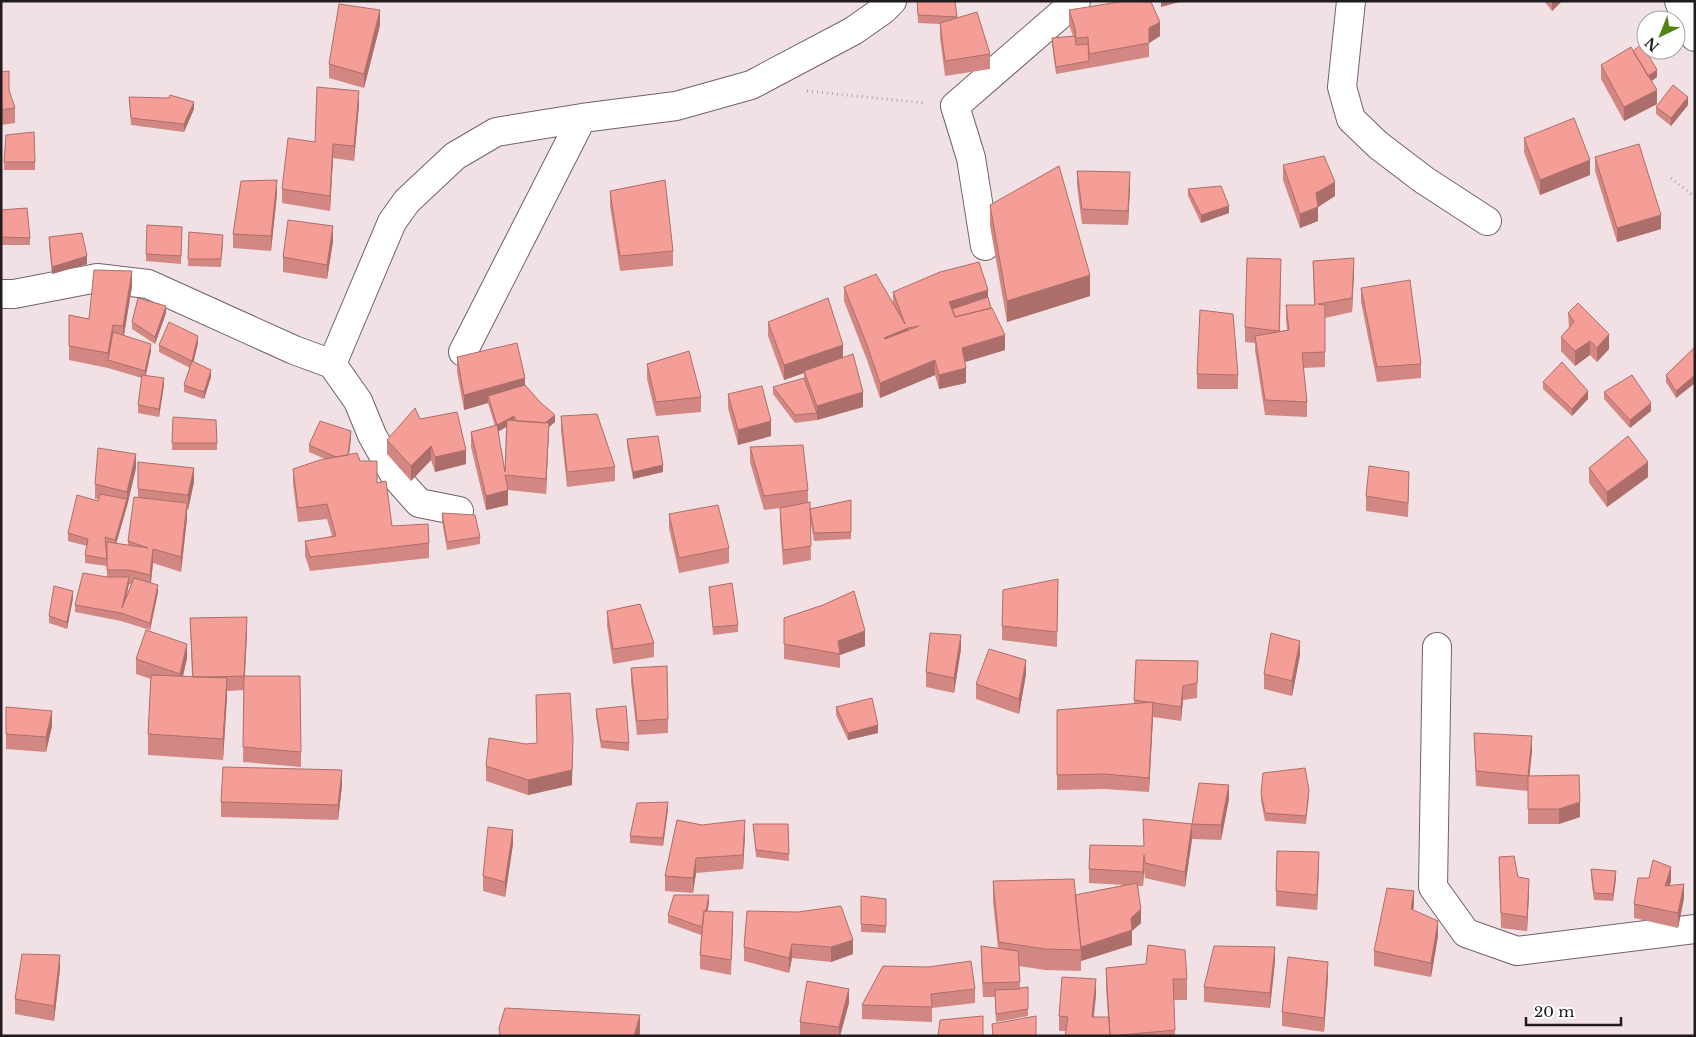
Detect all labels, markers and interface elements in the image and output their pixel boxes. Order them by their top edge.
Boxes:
north arrow [1636,10,1686,60]
text: N [1641,33,1663,56]
scale bar [1526,994,1621,1026]
text: 20 m [1534,1002,1574,1021]

